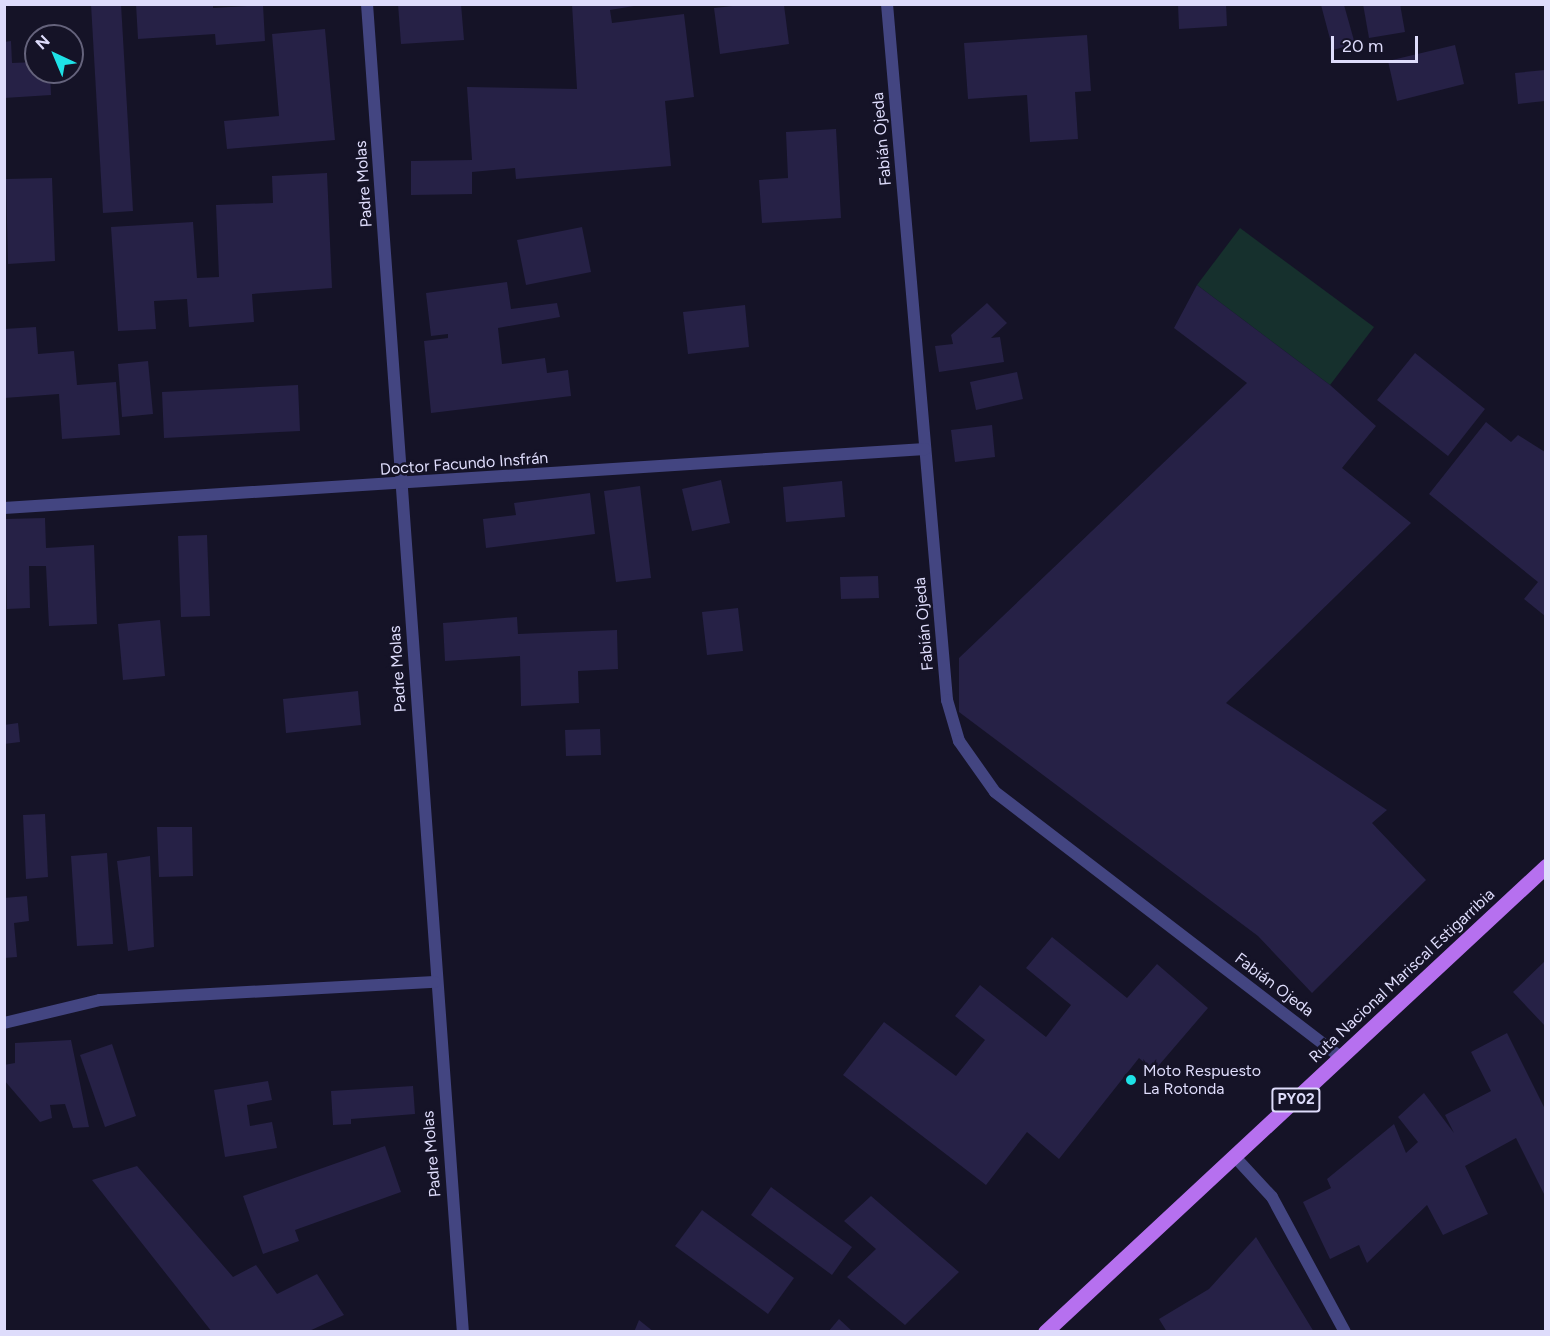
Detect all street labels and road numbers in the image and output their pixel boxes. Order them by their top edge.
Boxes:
street label: Fabián Ojeda [868,91,896,187]
street label: Padre Molas [351,140,377,228]
street label: Doctor Facundo Insfrán [379,449,549,479]
street label: Fabián Ojeda [910,576,938,672]
street label: Padre Molas [385,625,411,713]
street label: Ruta Nacional Mariscal Estigarribia [1305,885,1499,1067]
street label: Fabián Ojeda [1231,949,1317,1021]
road number: PY02 [1270,1088,1322,1112]
street label: Padre Molas [419,1110,445,1198]

